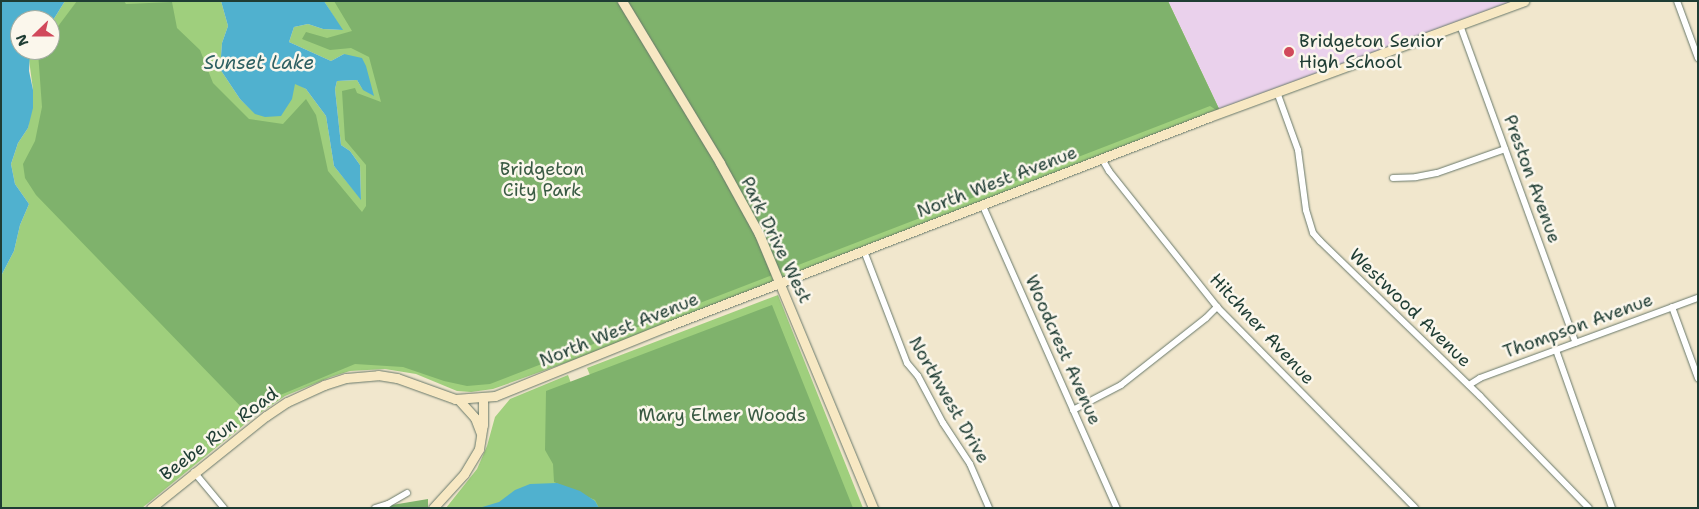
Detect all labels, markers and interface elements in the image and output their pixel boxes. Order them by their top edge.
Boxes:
north arrow [10,10,60,60]
place label: Bridgeton Senior High School [1299,31,1444,74]
text: N [12,32,32,49]
marker: Bridgeton Senior High School [1283,46,1295,58]
water label: Sunset Lake [204,52,314,74]
street label: Preston Avenue [1499,112,1565,246]
street label: North West Avenue [914,142,1080,222]
park label: Bridgeton City Park [500,159,584,202]
street label: Park Drive West [736,173,816,307]
street label: Westwood Avenue [1345,244,1475,372]
street label: Hitchner Avenue [1205,269,1319,389]
street label: Woodcrest Avenue [1020,272,1106,428]
street label: North West Avenue [536,288,702,372]
street label: Thompson Avenue [1500,289,1656,363]
street label: Northwest Drive [904,333,994,467]
street label: Beebe Run Road [156,383,282,485]
park label: Mary Elmer Woods [638,404,806,426]

